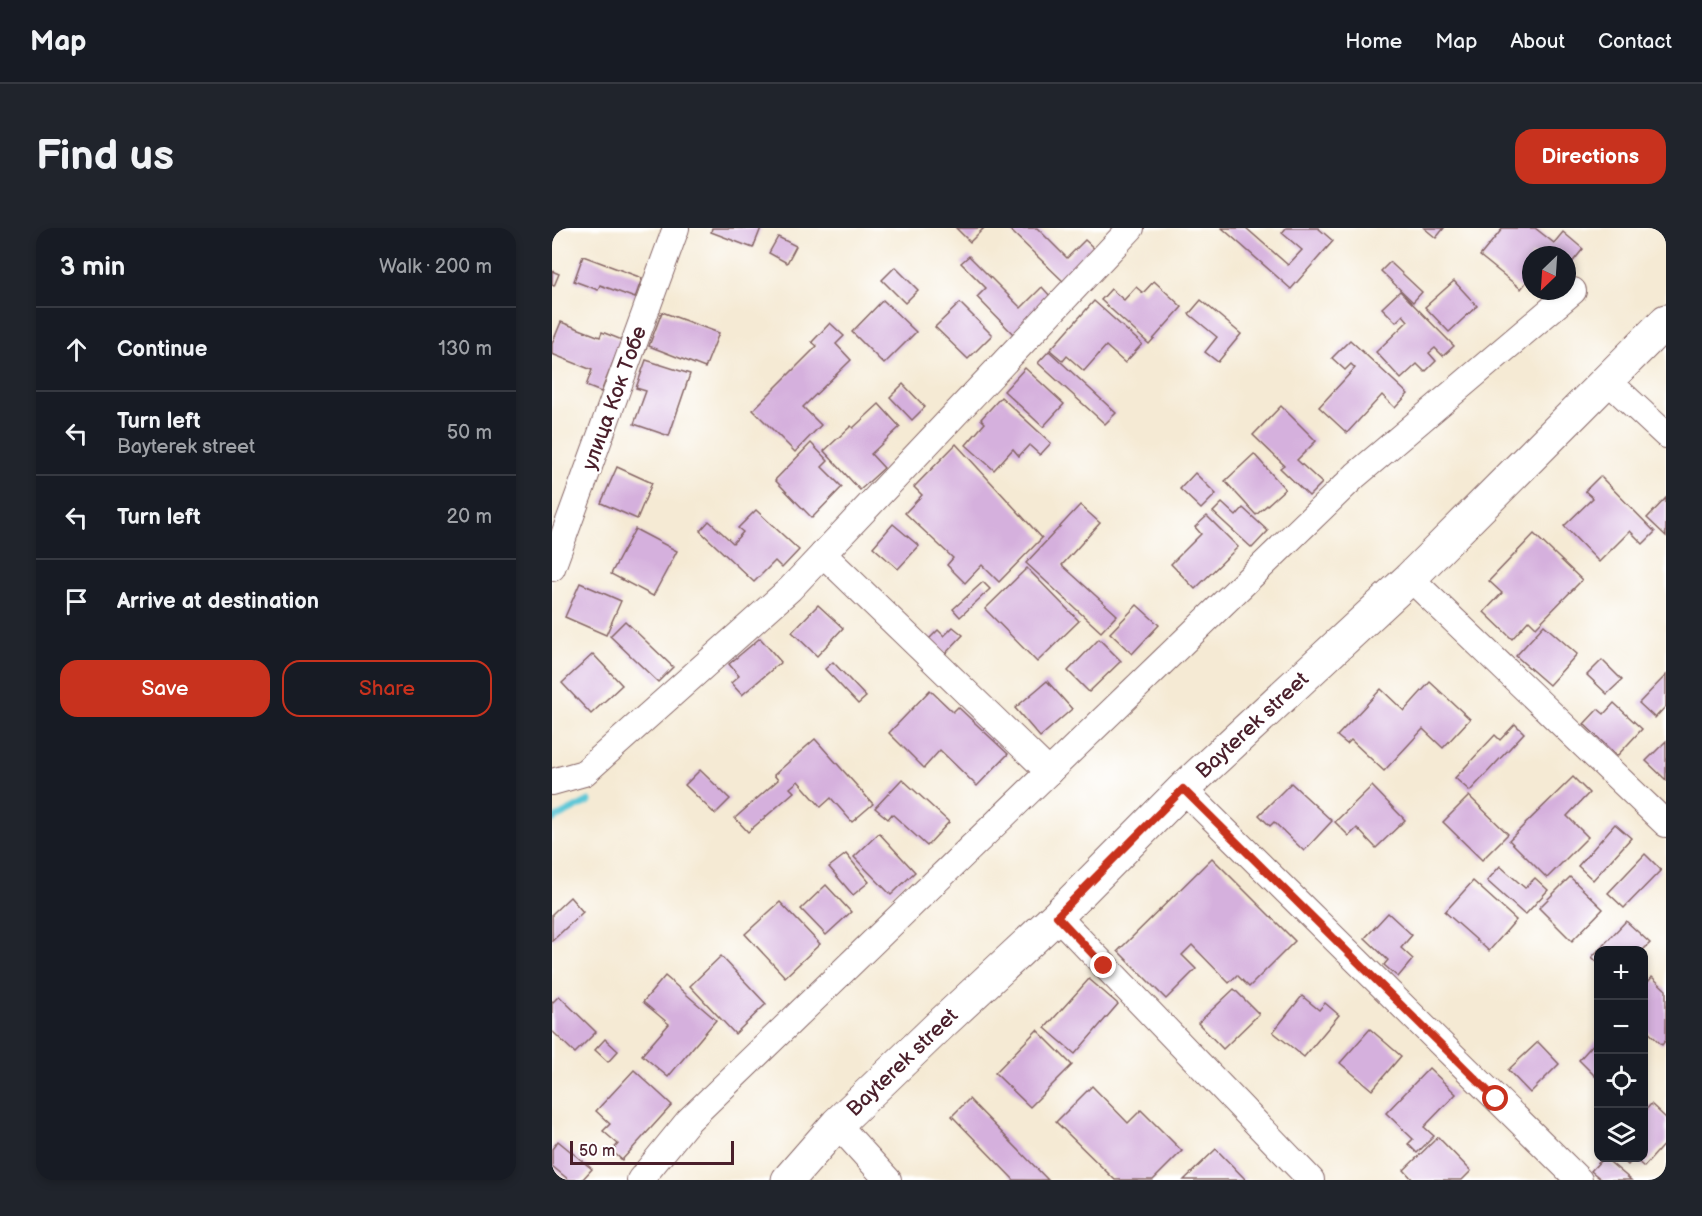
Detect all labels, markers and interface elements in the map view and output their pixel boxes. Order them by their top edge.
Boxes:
text: Map [30,25,86,58]
text: Home [1345,29,1402,54]
text: Map [1435,29,1477,54]
text: About [1510,29,1565,54]
text: Contact [1598,29,1672,54]
button: Directions [1515,129,1666,184]
text: Find us [36,131,174,182]
north arrow [1522,246,1576,300]
text: 3 min [60,252,125,283]
text: Walk · 200 m [379,255,492,279]
street label: улица Кок Тобе [577,322,652,474]
icon: ahead [60,333,93,366]
text: Continue [117,336,207,363]
text: 130 m [438,337,492,361]
text: Turn left [117,408,201,435]
icon: left [60,417,93,450]
text: 50 m [447,421,492,445]
text: Bayterek street [117,435,255,459]
icon: left [60,501,93,534]
text: Turn left [117,504,201,531]
text: 20 m [447,505,492,529]
icon: arrive [60,585,93,618]
text: Arrive at destination [117,588,319,615]
button: Save [60,660,270,717]
button: Share [282,660,492,717]
street label: Bayterek street [1191,666,1314,784]
map controls [1594,946,1648,1162]
button: + [1594,946,1648,1000]
route end [1090,952,1116,978]
button: − [1594,1000,1648,1054]
street label: Bayterek street [842,1003,964,1122]
button: locate [1594,1054,1648,1108]
route start [1482,1085,1508,1111]
button: layers [1594,1108,1648,1162]
scale bar [570,1138,734,1166]
text: 50 m [579,1142,615,1161]

